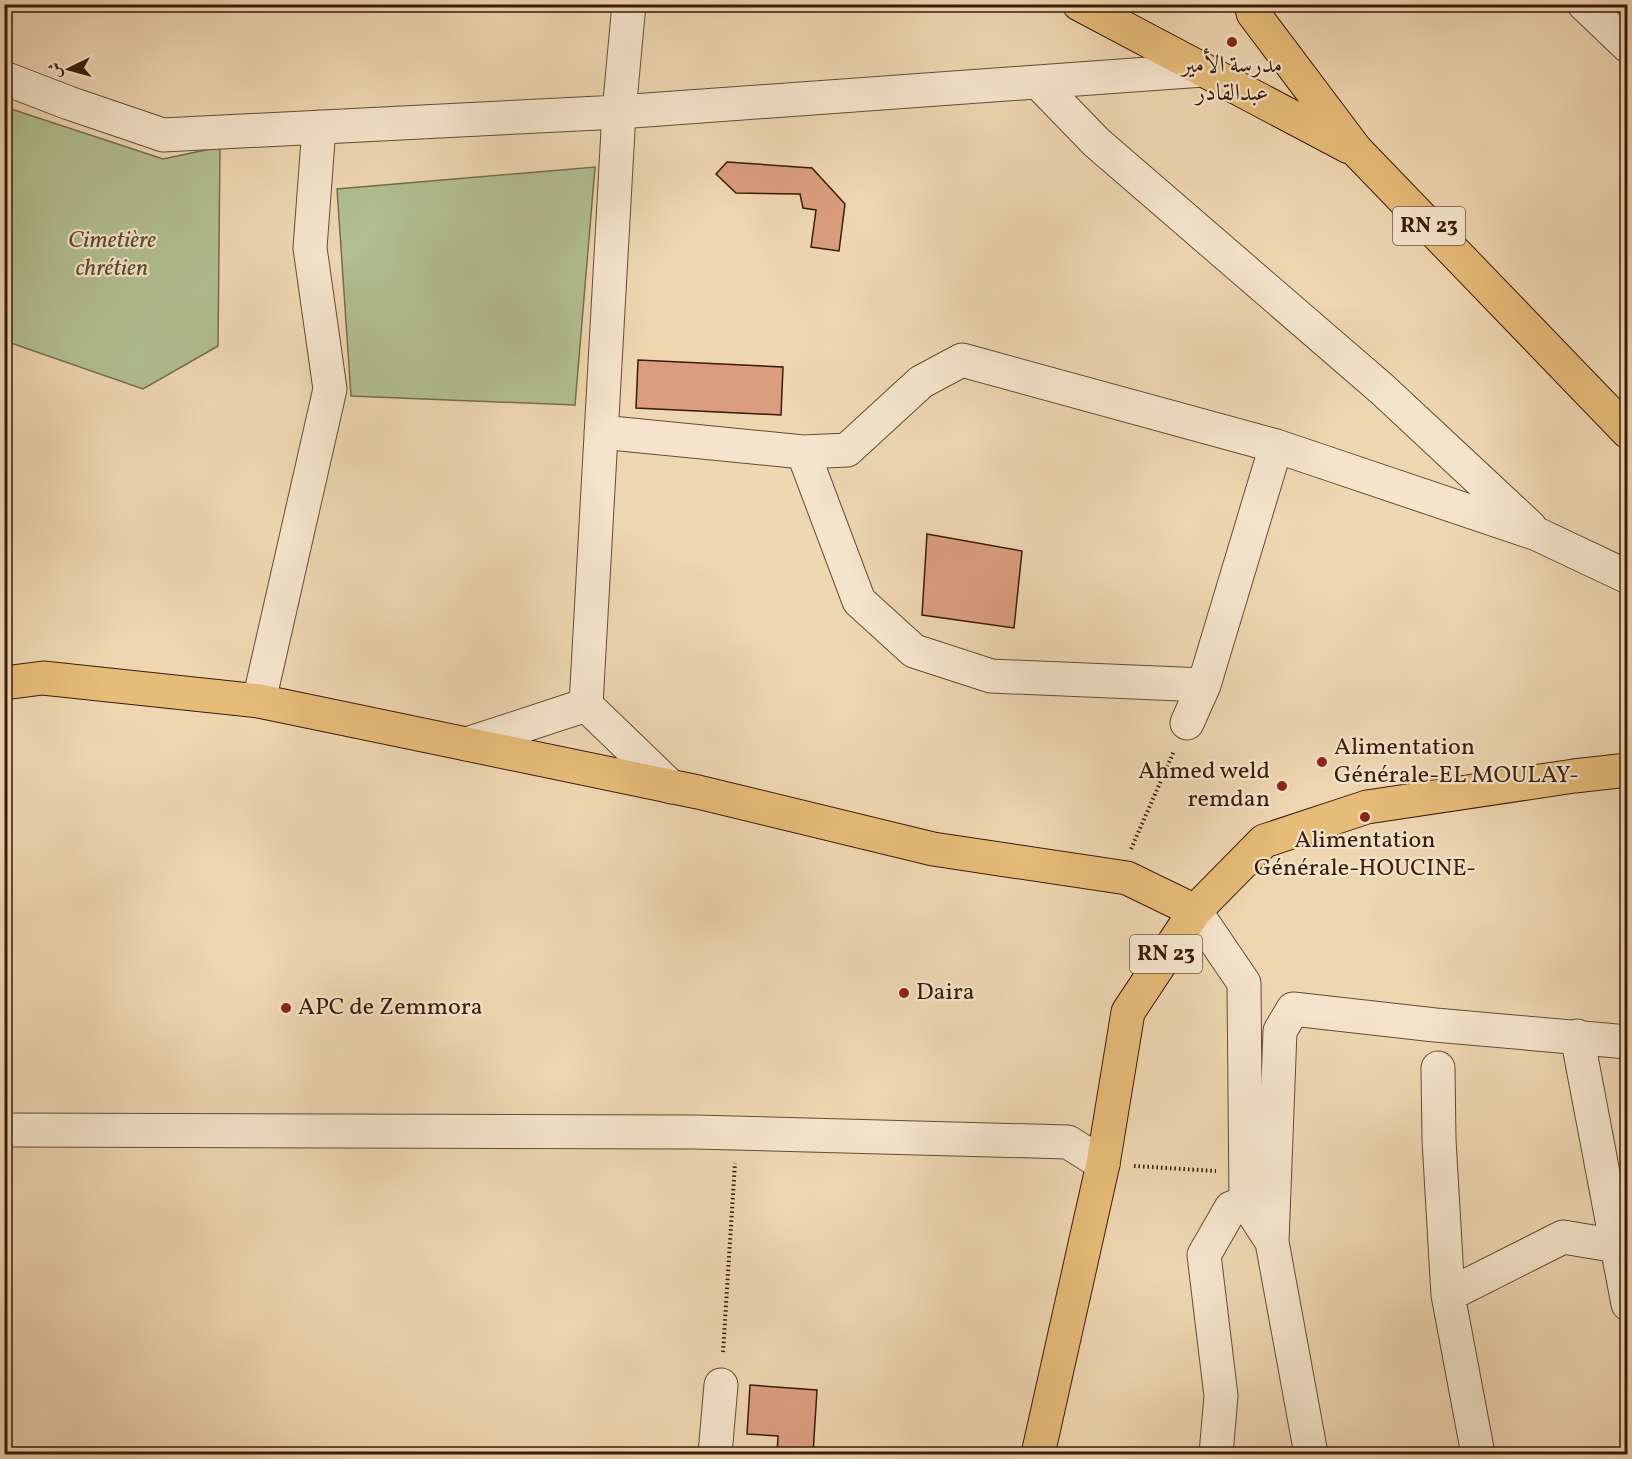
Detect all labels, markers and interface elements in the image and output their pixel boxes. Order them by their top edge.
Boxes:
marker: مدرسة الأمير عبدالقادر [1225,35,1239,49]
north arrow [39,39,99,99]
place label: مدرسة الأمير عبدالقادر [1179,48,1282,111]
text: ش [44,61,68,79]
road number: RN 23 [1393,207,1465,245]
park label: Cimetière chrétien [68,224,156,286]
place label: Alimentation Générale-EL MOULAY- [1334,731,1579,793]
place label: Ahmed weld remdan [1138,755,1270,817]
marker: Alimentation Générale-EL MOULAY- [1315,755,1329,769]
marker: Ahmed weld remdan [1275,779,1289,793]
marker: Alimentation Générale-HOUCINE- [1358,810,1372,824]
place label: Alimentation Générale-HOUCINE- [1254,824,1476,886]
road number: RN 23 [1130,935,1202,973]
place label: Daira [916,976,975,1010]
marker: Daira [897,986,911,1000]
place label: APC de Zemmora [298,991,483,1025]
marker: APC de Zemmora [279,1001,293,1015]

